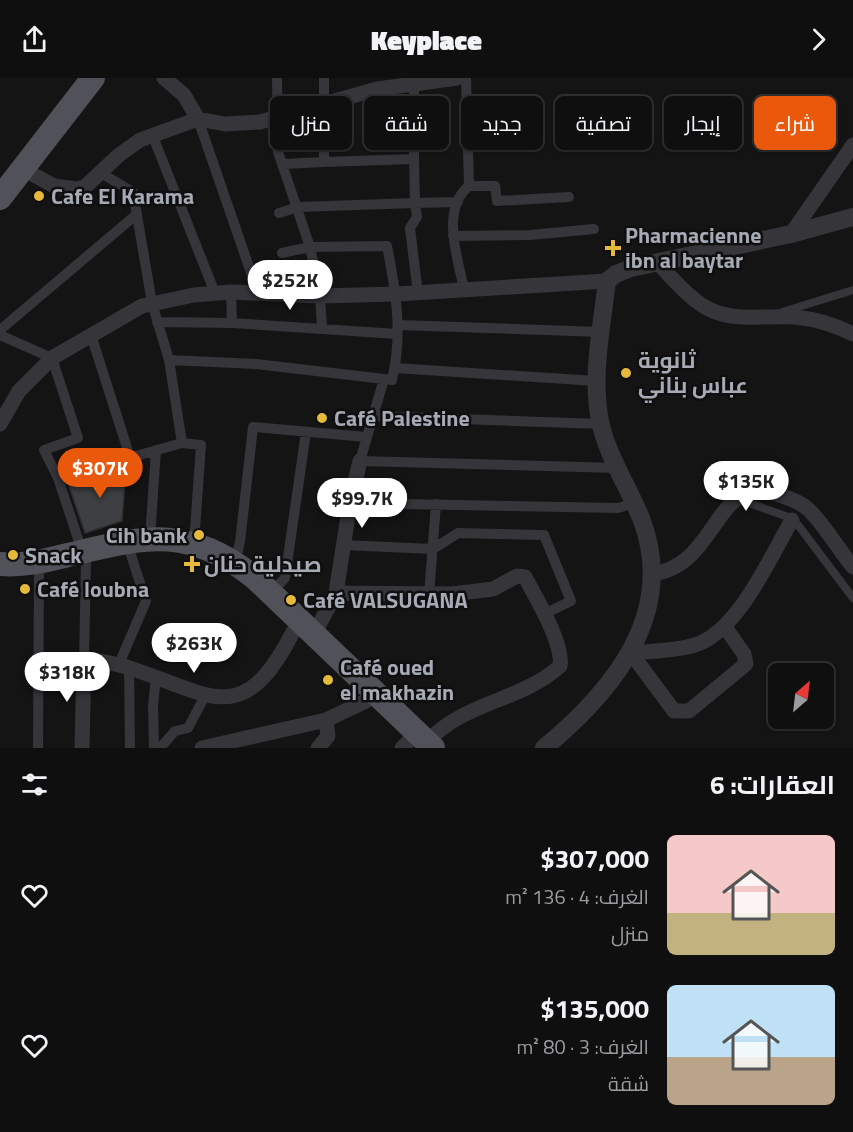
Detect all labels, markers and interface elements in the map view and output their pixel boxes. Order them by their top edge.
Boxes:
text: Keyplace [371,19,482,60]
icon: share [18,23,51,56]
icon: forward [802,23,835,56]
chip: منزل [270,96,352,150]
chip: شقة [364,96,449,150]
chip: جديد [461,96,543,150]
chip: تصفية [555,96,652,150]
chip: إيجار [664,96,742,150]
chip: شراء [754,96,836,150]
place label: Cafe El Karama [51,179,194,213]
marker: Cafe El Karama [32,189,46,203]
place label: Pharmacienne ibn al baytar [625,218,762,277]
marker: Pharmacienne ibn al baytar [606,241,620,255]
pin: $252K [248,260,332,311]
text: $252K [262,264,318,295]
place label: ثانوية عباس بناني [638,343,748,403]
marker: ثانوية عباس بناني [619,366,633,380]
place label: Café Palestine [334,401,470,435]
marker: Café Palestine [315,411,329,425]
pin: $307K [58,448,142,499]
text: $307K [72,452,128,483]
pin: $135K [704,461,788,512]
text: $135K [718,465,774,496]
pin: $99.7K [313,478,411,529]
text: $99.7K [331,482,393,513]
place label: Cih bank [106,518,188,552]
marker: Cih bank [192,528,206,542]
place label: Snack [25,538,82,572]
place label: صيدلية حنان [204,547,322,581]
marker: Snack [6,548,20,562]
marker: صيدلية حنان [185,557,199,571]
place label: Café loubna [37,572,149,606]
marker: Café loubna [18,582,32,596]
place label: Café VALSUGANA [303,583,468,617]
marker: Café VALSUGANA [284,593,298,607]
pin: $263K [152,623,236,674]
text: $263K [166,627,222,658]
place label: Café oued el makhazin [340,650,454,709]
pin: $318K [25,652,109,703]
text: $318K [39,656,95,687]
north arrow [768,663,834,729]
map controls [768,663,834,729]
marker: Café oued el makhazin [321,673,335,687]
text: العقارات: 6 [710,765,835,804]
icon: filters [18,768,51,801]
text: $307,000 [540,839,649,878]
icon: home [715,859,787,931]
icon: heart [18,879,51,912]
text: الغرف: 4 · 136 m² [505,881,649,912]
text: منزل [611,918,649,949]
text: $135,000 [540,989,649,1028]
icon: home [715,1009,787,1081]
icon: heart [18,1029,51,1062]
text: الغرف: 3 · 80 m² [517,1031,649,1062]
text: شقة [608,1068,649,1099]

